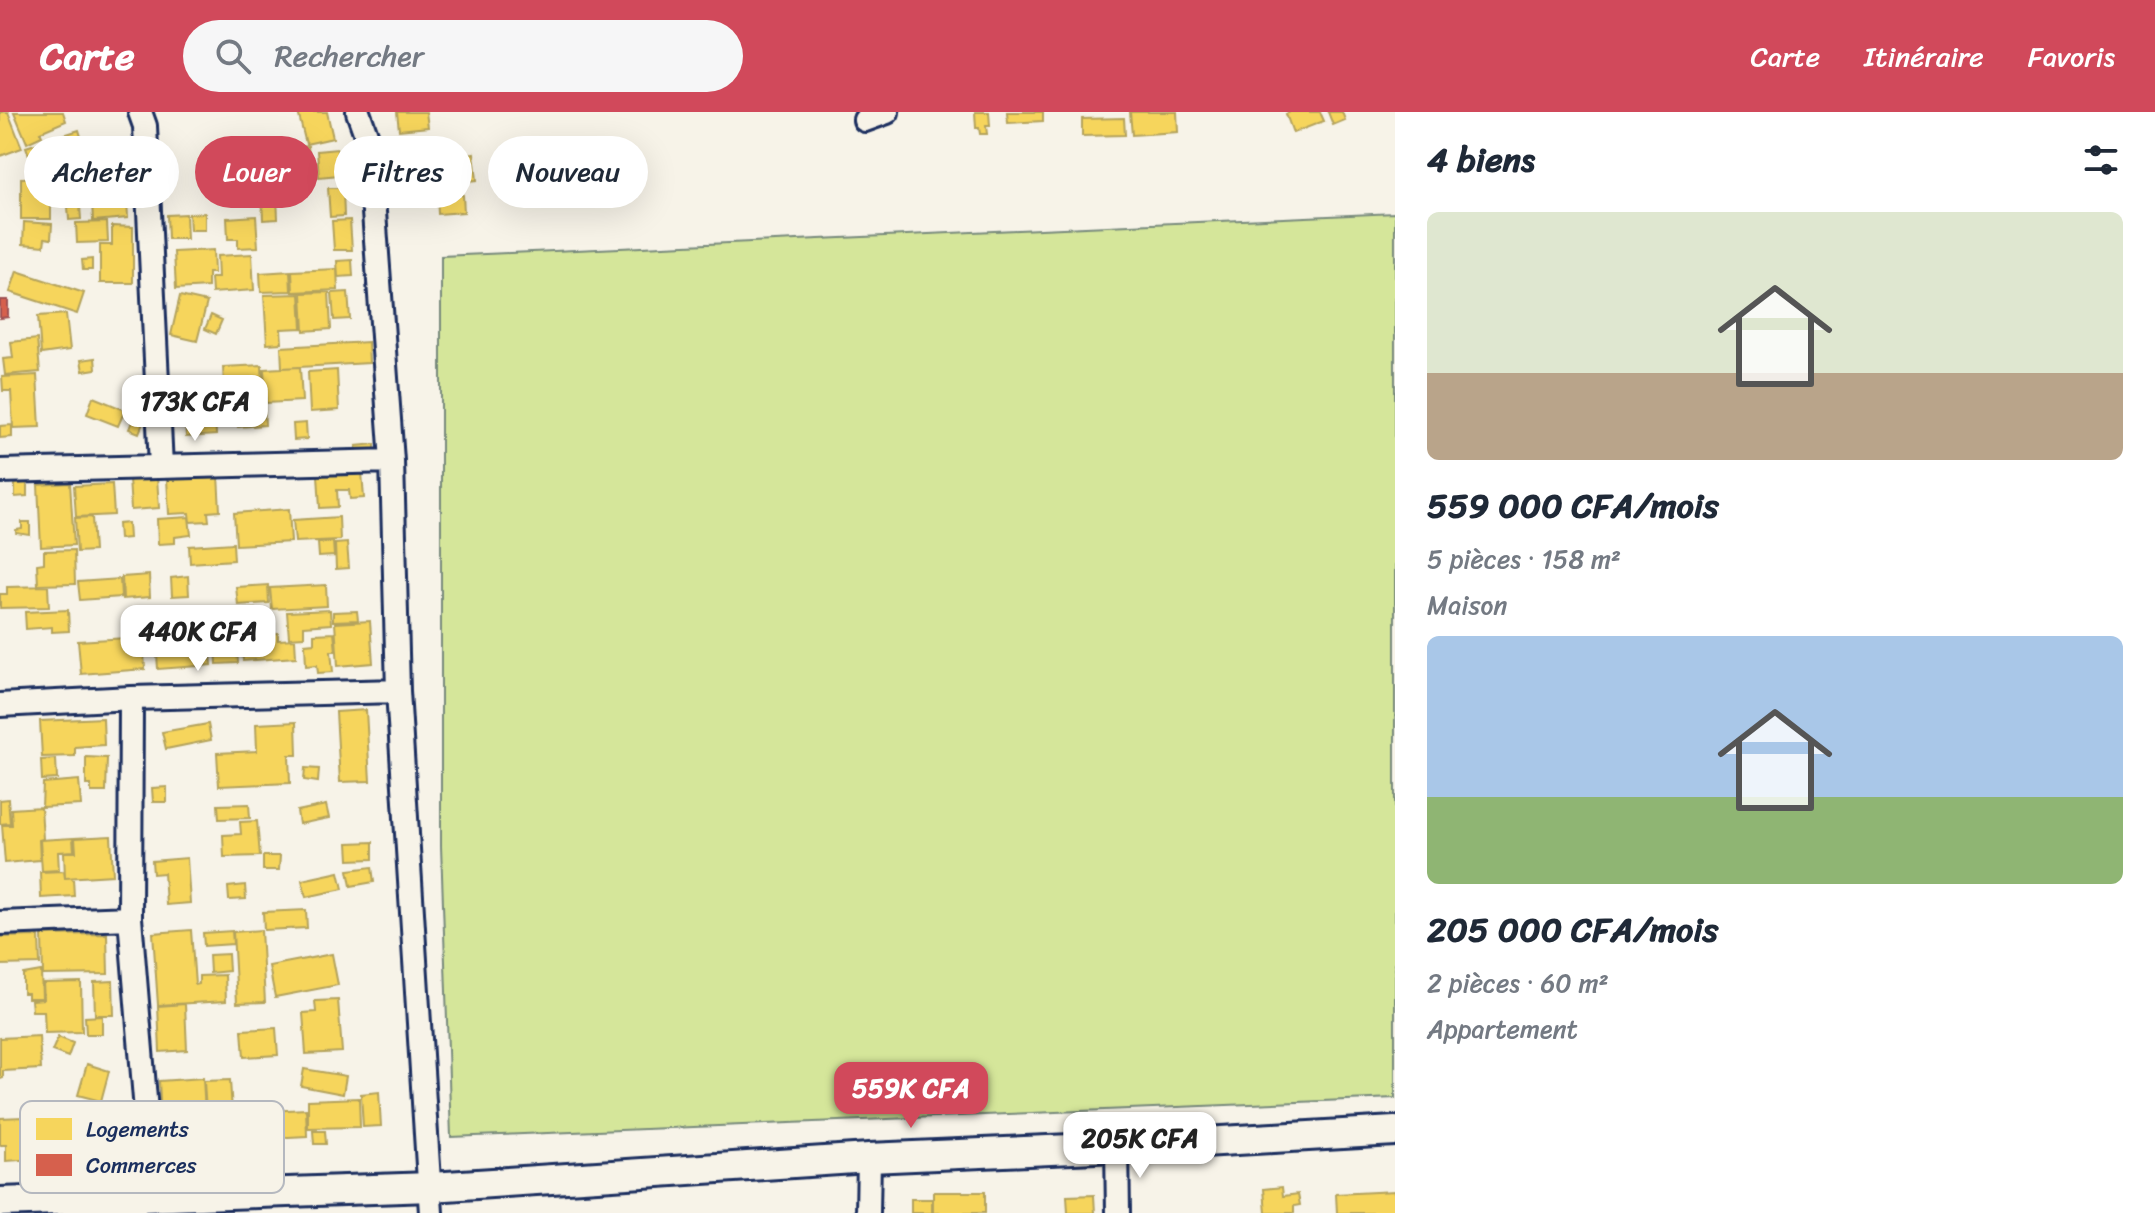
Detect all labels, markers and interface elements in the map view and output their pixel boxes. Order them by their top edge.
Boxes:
search box [183,20,743,92]
text: Carte [40,23,135,90]
text: Rechercher [275,29,424,83]
text: Carte [1750,32,1820,81]
text: Itinéraire [1864,32,1984,81]
text: Favoris [2028,32,2115,81]
icon: search [211,34,255,78]
text: 4 biens [1427,130,1535,190]
chip: Acheter [24,136,179,208]
chip: Louer [195,136,318,208]
chip: Filtres [334,136,472,208]
chip: Nouveau [488,136,648,208]
icon: filters [2079,138,2123,182]
icon: home [1703,264,1847,408]
pin: 173K CFA [112,375,278,443]
text: 173K CFA [140,378,250,424]
text: 559 000 CFA/mois [1427,476,1719,536]
text: 5 pièces · 158 m² [1427,536,1621,582]
text: Maison [1427,582,1507,628]
pin: 440K CFA [115,605,281,673]
text: 440K CFA [139,608,257,654]
icon: home [1703,688,1847,832]
text: 205 000 CFA/mois [1427,900,1718,960]
text: 2 pièces · 60 m² [1427,960,1609,1006]
text: Appartement [1427,1006,1578,1052]
pin: 559K CFA [828,1062,994,1130]
text: 559K CFA [852,1065,970,1111]
legend [20,1101,284,1193]
text: Logements [86,1110,190,1149]
pin: 205K CFA [1057,1112,1223,1180]
text: 205K CFA [1081,1115,1199,1161]
text: Commerces [86,1146,198,1185]

